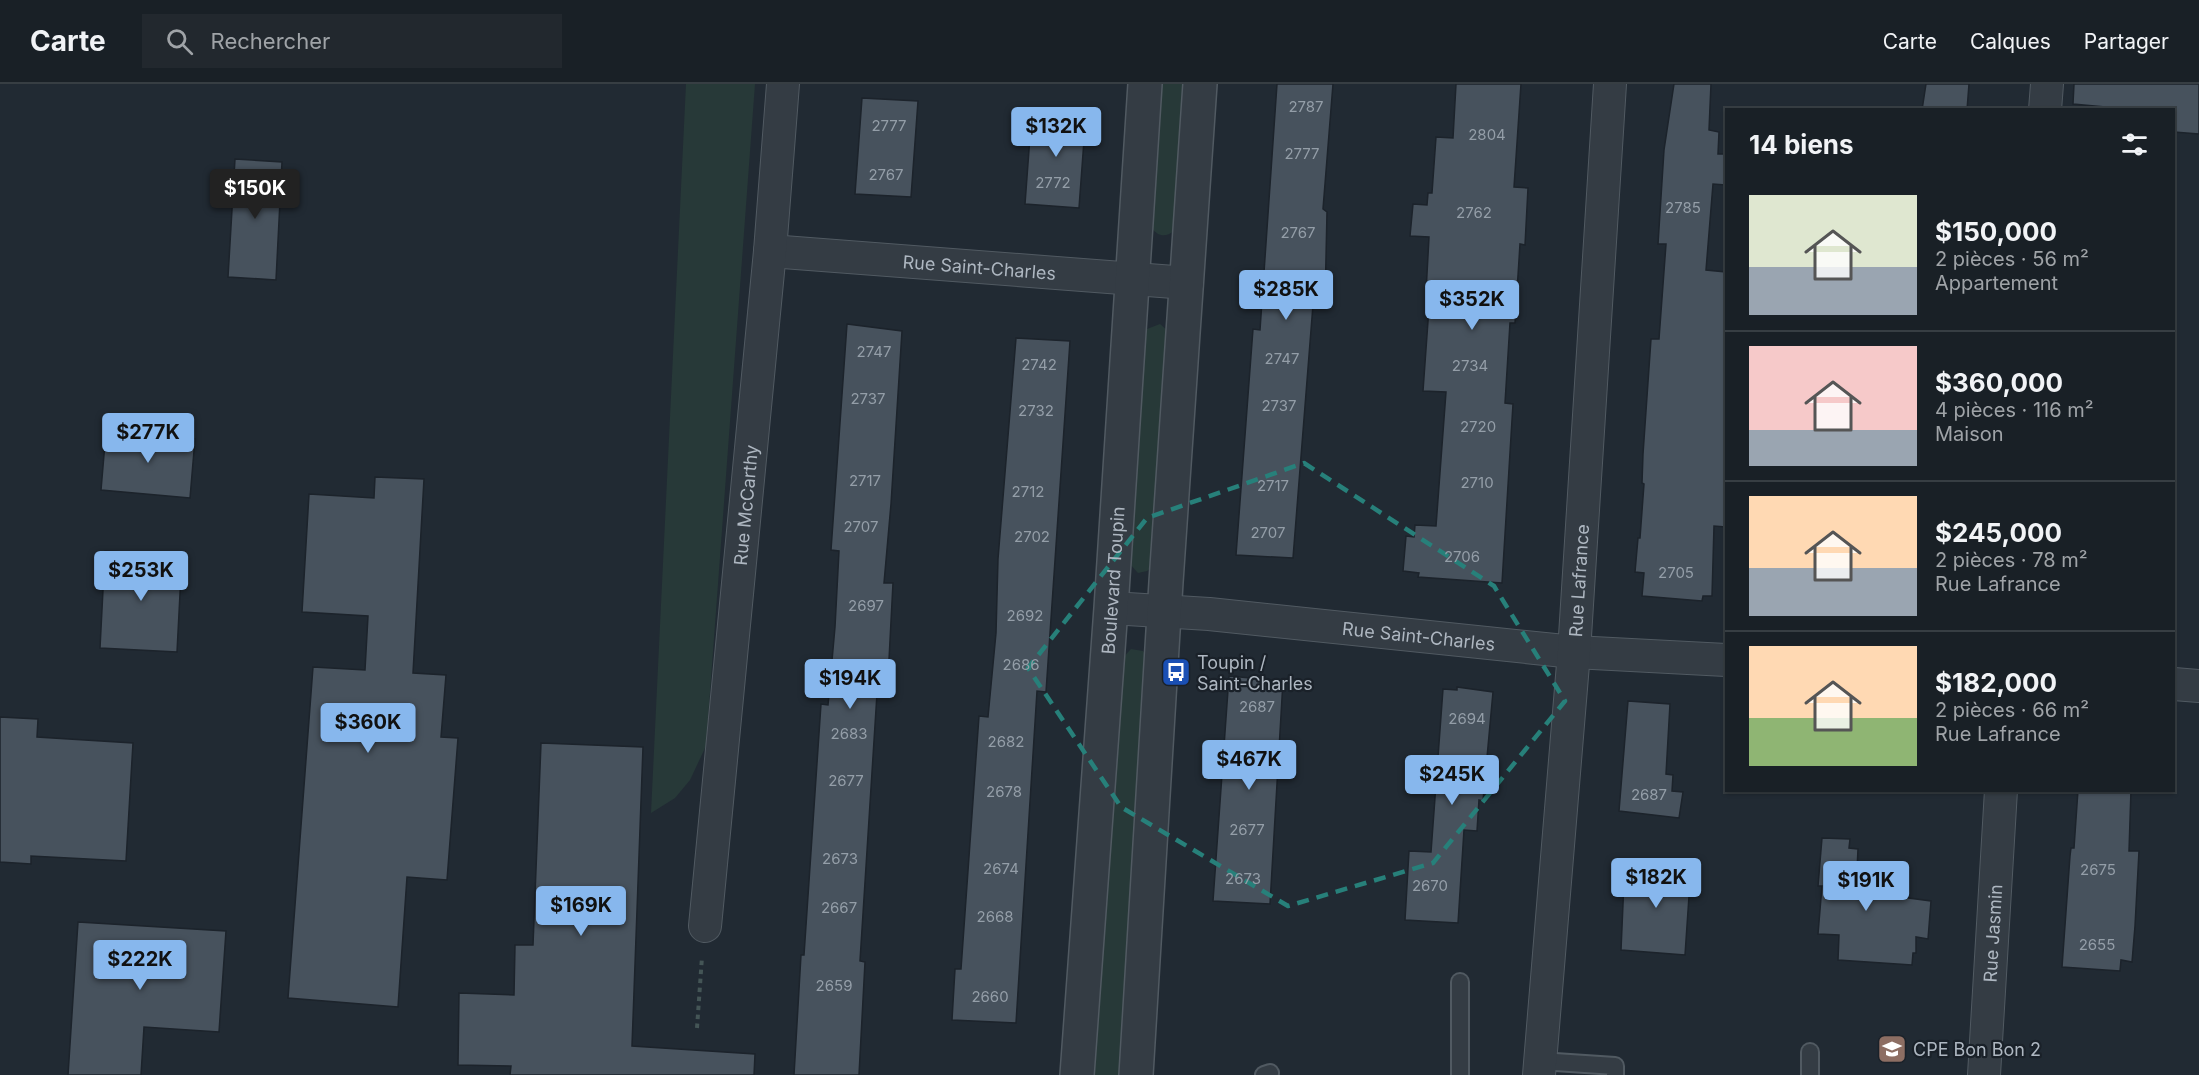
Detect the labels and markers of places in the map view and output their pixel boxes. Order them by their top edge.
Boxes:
pin: $132K [1014,107,1098,158]
pin: $150K [213,169,297,220]
pin: $285K [1244,270,1328,321]
pin: $352K [1430,280,1514,331]
pin: $277K [106,413,190,464]
pin: $253K [99,551,183,602]
place label: Toupin / Saint-Charles [1197,652,1313,694]
bus stop icon: Toupin / Saint-Charles [1160,656,1192,688]
pin: $194K [808,659,892,710]
pin: $360K [326,703,410,754]
pin: $467K [1207,740,1291,791]
pin: $245K [1410,755,1494,806]
pin: $182K [1614,858,1698,909]
pin: $191K [1824,861,1908,912]
pin: $169K [539,886,623,937]
pin: $222K [98,940,182,991]
school or university icon: CPE Bon Bon 2 [1876,1033,1908,1065]
place label: CPE Bon Bon 2 [1913,1039,2041,1060]

